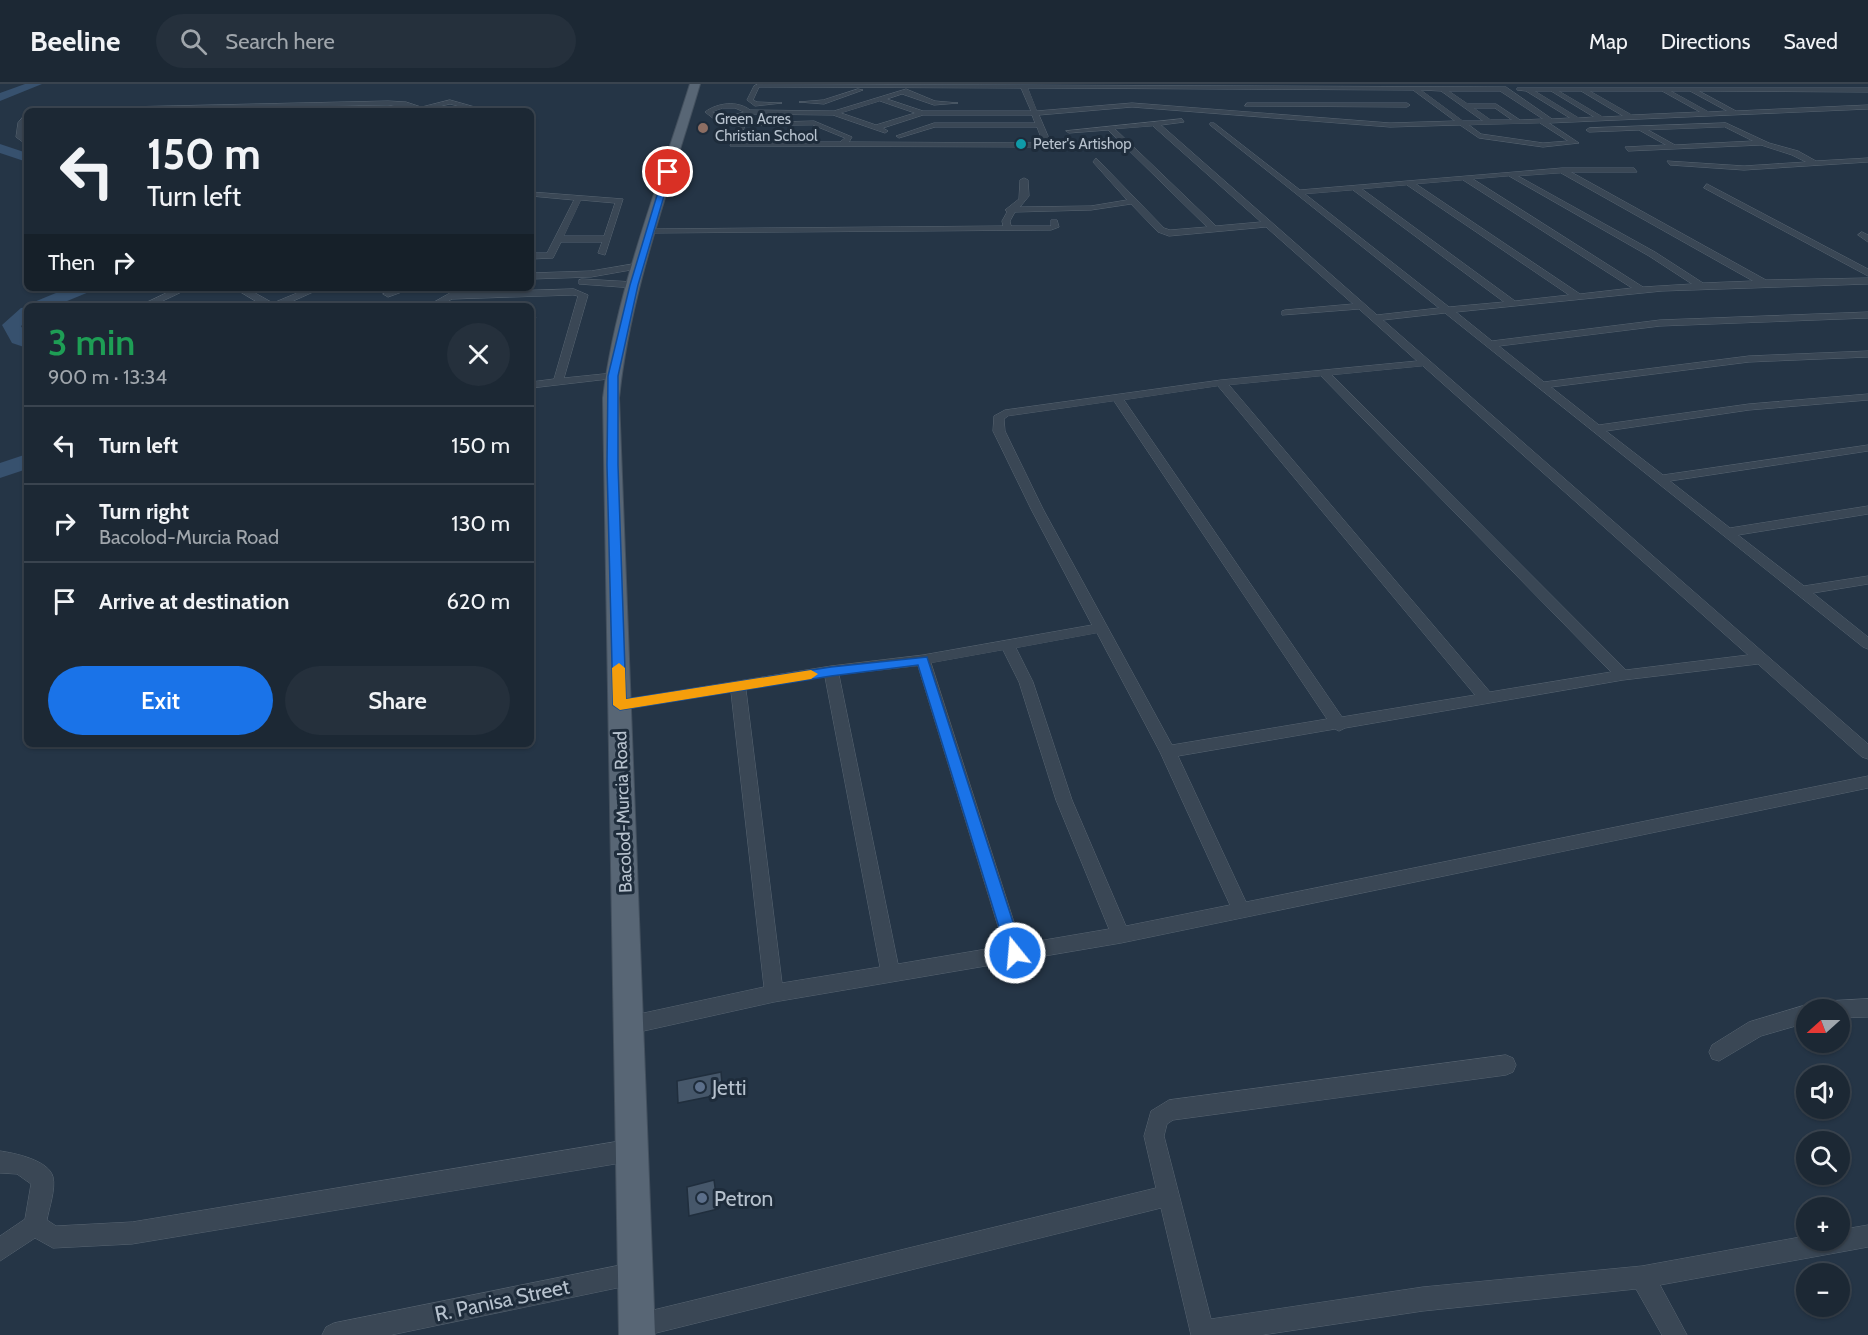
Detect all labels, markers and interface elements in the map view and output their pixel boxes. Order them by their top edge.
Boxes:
search box [156,14,576,68]
text: Beeline [30,24,120,58]
icon: search [177,25,210,58]
text: Search here [225,28,335,55]
text: Map [1589,29,1628,54]
text: Directions [1661,29,1750,54]
text: Saved [1783,29,1838,54]
place label: Green Acres Christian School [715,110,818,145]
marker: Green Acres Christian School [696,121,710,135]
text: 150 m [147,128,261,180]
icon: left [48,132,126,210]
place label: Peter's Artishop [1033,135,1132,153]
marker: Peter's Artishop [1014,137,1028,151]
pin [642,146,693,197]
icon: arrive [651,155,684,188]
text: Turn left [147,180,241,213]
icon: right [107,246,140,279]
text: Then [48,249,95,276]
text: 3 min [48,320,135,364]
button: close [447,323,510,386]
text: 900 m · 13:34 [48,365,167,389]
icon: left [48,429,81,462]
text: Turn left [99,432,178,459]
text: 150 m [451,432,510,459]
text: Turn right [99,498,189,525]
icon: right [48,507,81,540]
text: 130 m [451,510,510,537]
text: Bacolod-Murcia Road [99,525,279,549]
icon: arrive [48,585,81,618]
text: Arrive at destination [99,588,289,615]
text: 620 m [446,588,510,615]
button: Exit [48,666,273,735]
button: Share [285,666,510,735]
street label: Bacolod-Murcia Road [609,731,637,893]
position arrow [983,921,1047,985]
north arrow [1796,999,1850,1053]
map controls [1796,999,1850,1317]
button: sound [1796,1065,1850,1119]
place label: Jetti [711,1075,746,1100]
marker: Jetti [693,1080,707,1094]
button: search [1796,1131,1850,1185]
place label: Petron [714,1186,773,1211]
marker: Petron [695,1191,709,1205]
button: + [1796,1197,1850,1251]
button: − [1796,1263,1850,1317]
street label: R. Panisa Street [432,1274,572,1326]

